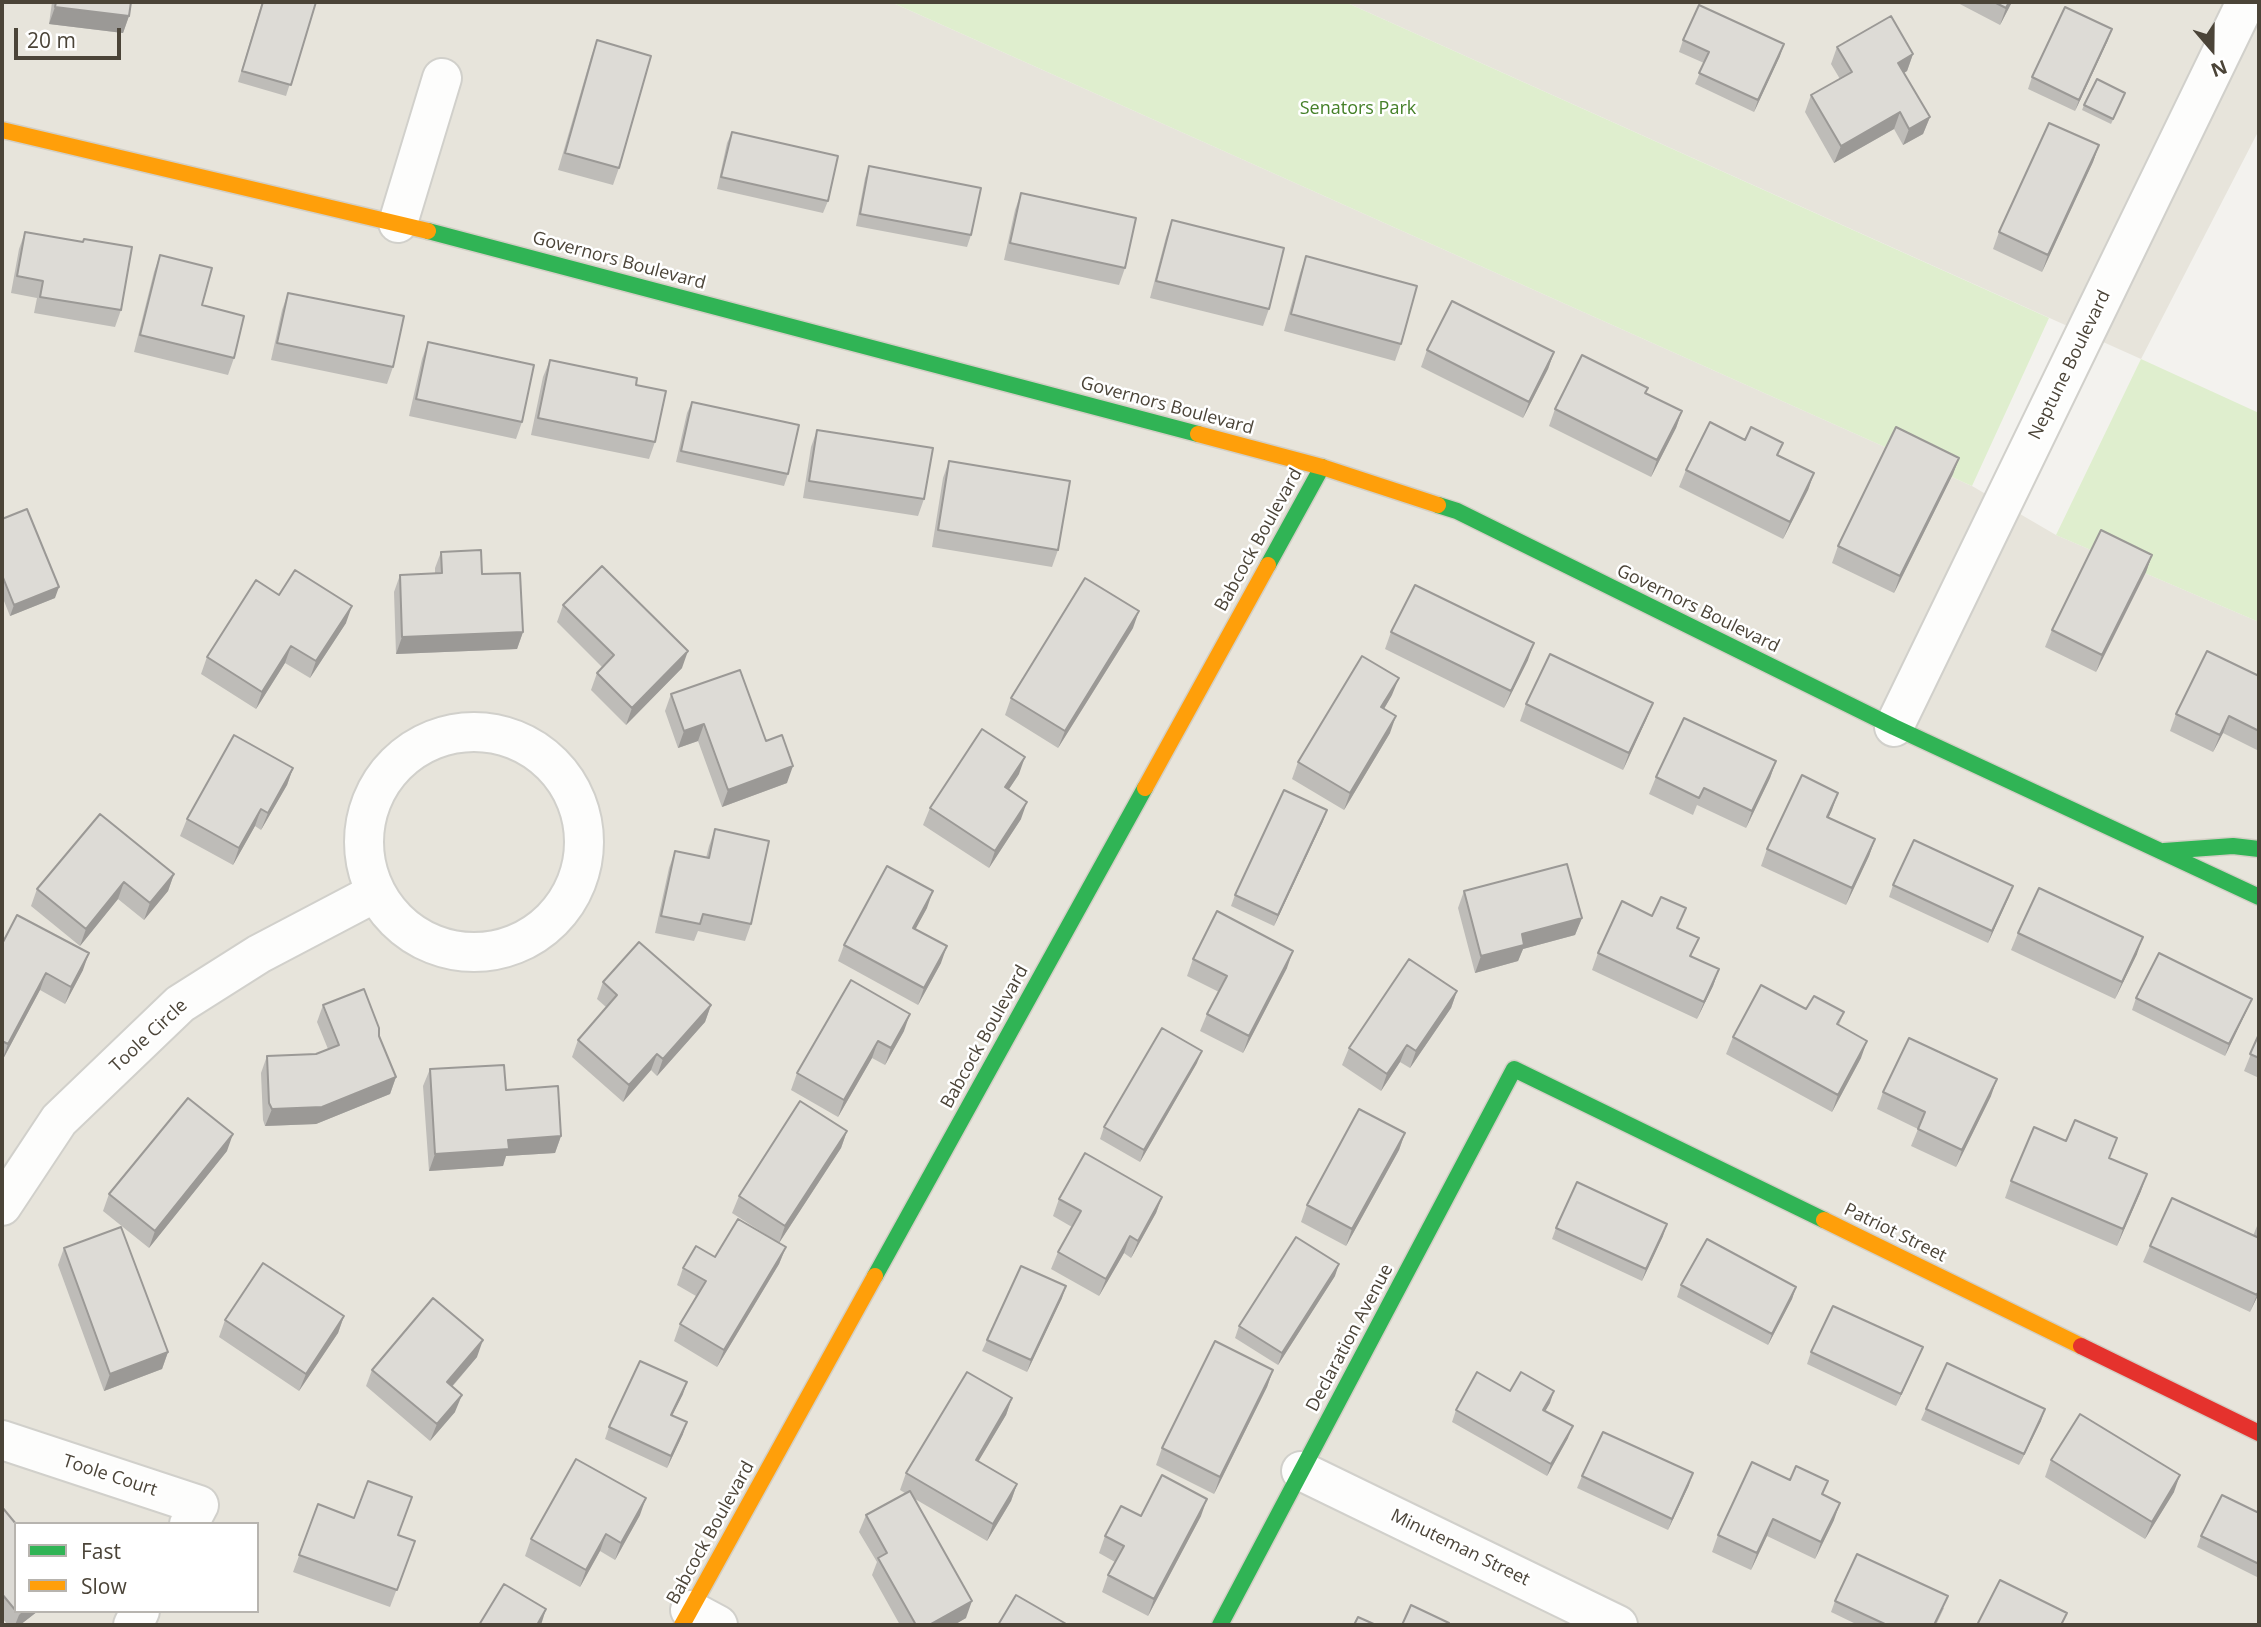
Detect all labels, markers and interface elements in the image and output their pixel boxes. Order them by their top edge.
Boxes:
scale bar [18,14,124,58]
north arrow [2177,14,2247,84]
text: 20 m [27,26,76,54]
text: N [2207,54,2231,84]
park label: Senators Park [1300,98,1416,120]
street label: Governors Boulevard [530,227,708,295]
street label: Neptune Boulevard [2024,287,2116,443]
street label: Governors Boulevard [1078,372,1256,440]
street label: Babcock Boulevard [1211,465,1307,615]
street label: Governors Boulevard [1613,560,1783,658]
street label: Babcock Boulevard [937,962,1033,1112]
street label: Toole Circle [106,995,192,1077]
street label: Patriot Street [1840,1199,1950,1267]
street label: Declaration Avenue [1302,1261,1398,1415]
street label: Toole Court [60,1451,160,1501]
street label: Babcock Boulevard [663,1458,759,1608]
street label: Minuteman Street [1387,1505,1533,1591]
legend [14,1522,259,1613]
text: Fast [81,1537,121,1565]
text: Slow [81,1572,127,1600]

